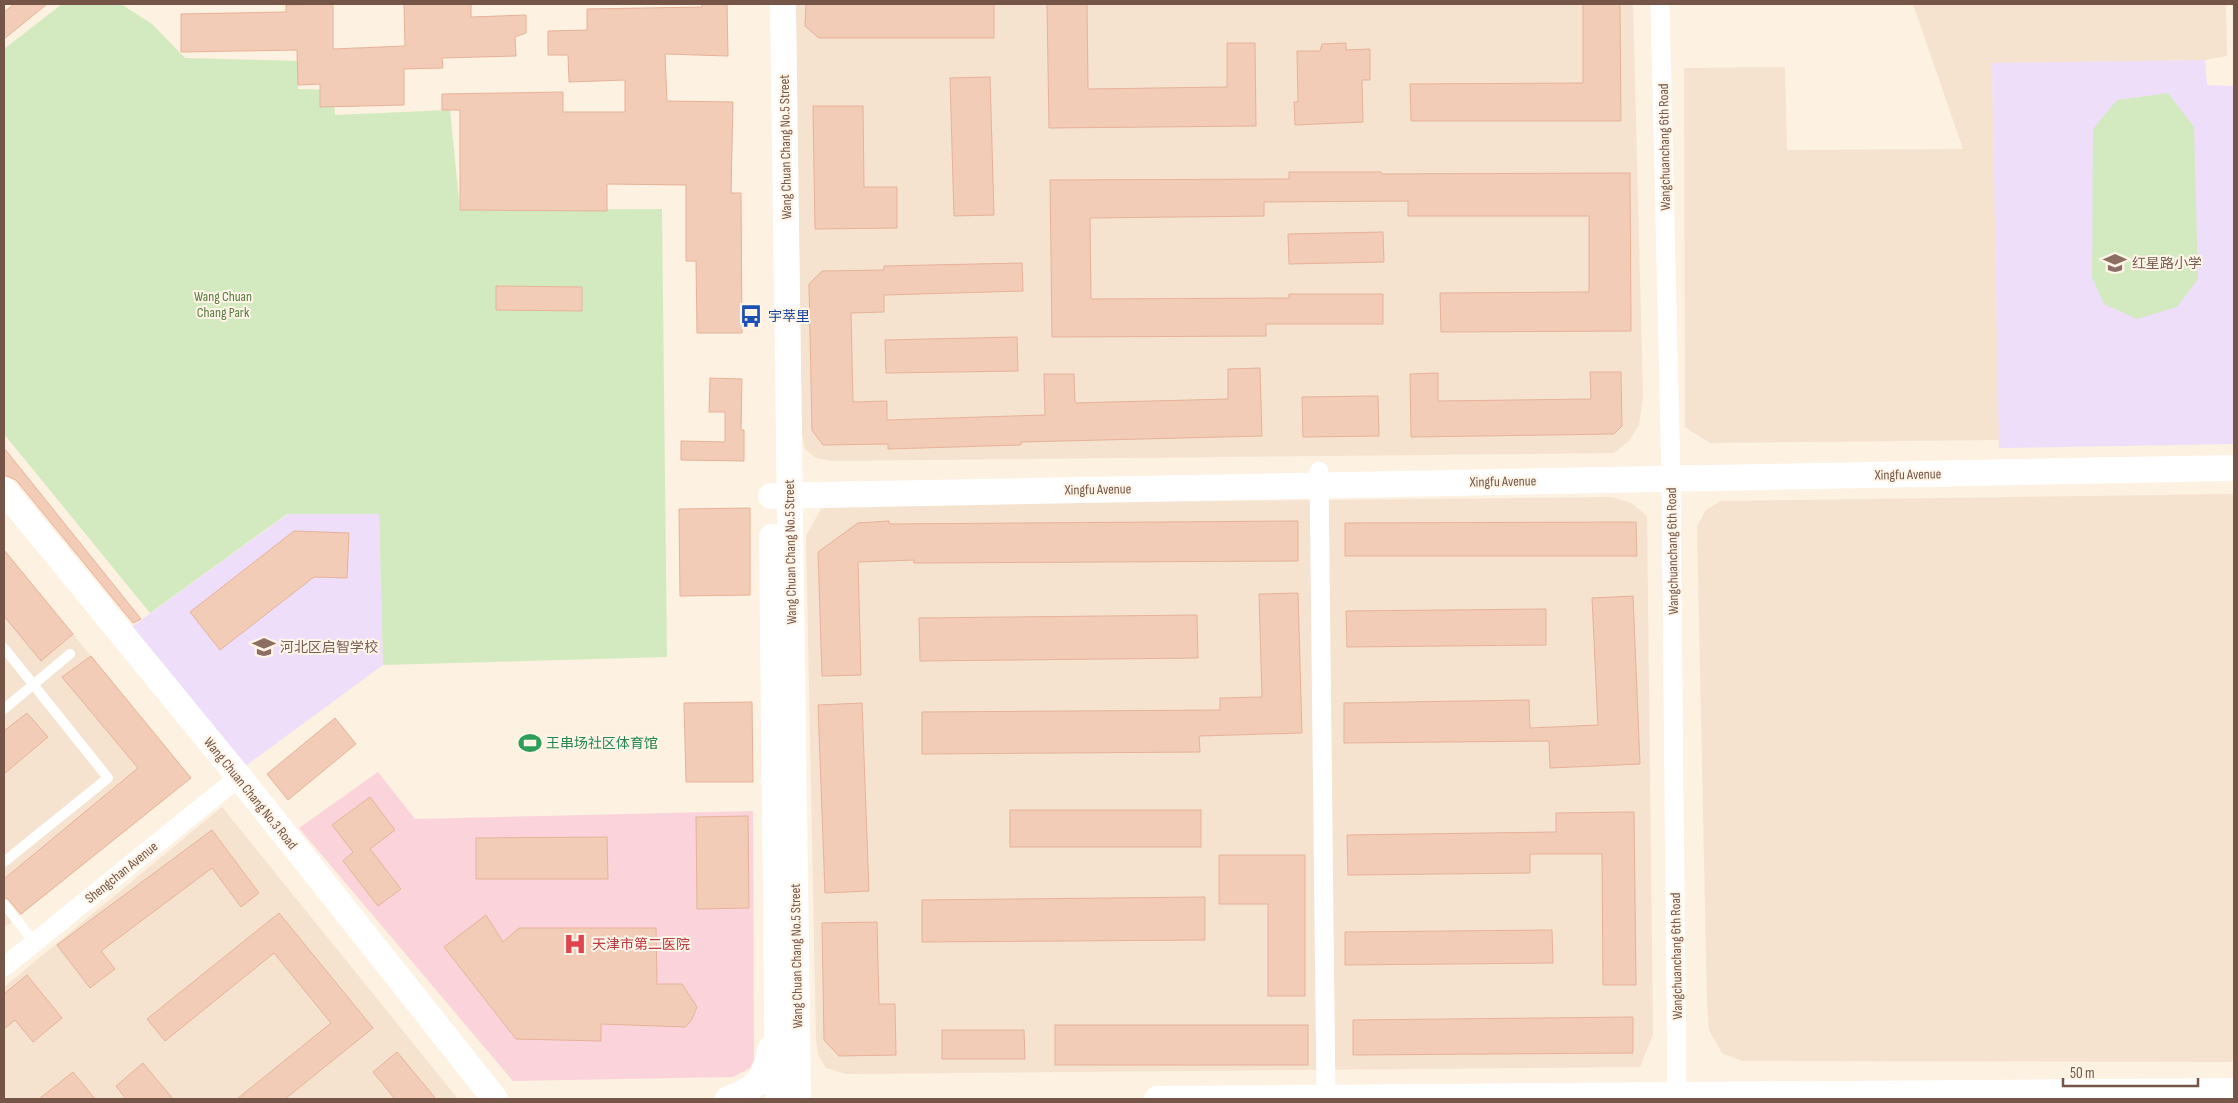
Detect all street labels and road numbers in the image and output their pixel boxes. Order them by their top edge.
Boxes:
street label: Wang Chuan Chang No.5 Street [776,74,795,220]
street label: Wangchuanchang 6th Road [1655,83,1674,211]
street label: Xingfu Avenue [1874,465,1941,484]
street label: Xingfu Avenue [1469,472,1536,491]
street label: Wang Chuan Chang No.5 Street [781,479,800,625]
street label: Xingfu Avenue [1064,480,1131,499]
street label: Wangchuanchang 6th Road [1663,487,1682,615]
street label: Wang Chuan Chang No.3 Road [200,734,301,853]
street label: Shengchan Avenue [82,838,161,907]
street label: Wang Chuan Chang No.5 Street [787,883,806,1029]
street label: Wangchuanchang 6th Road [1667,892,1686,1020]

